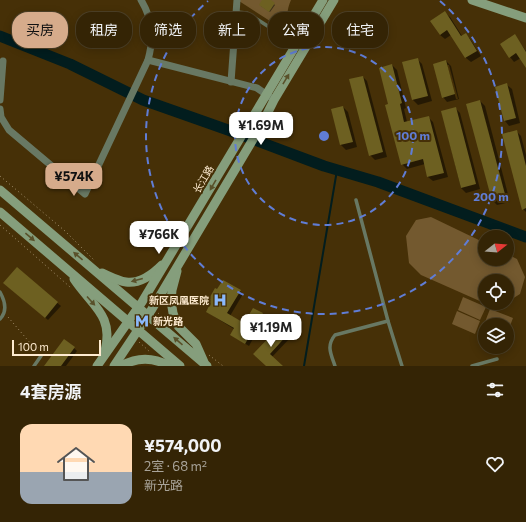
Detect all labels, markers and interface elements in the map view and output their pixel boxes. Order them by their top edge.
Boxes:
chip: 买房 [12,12,68,48]
chip: 租房 [76,12,132,48]
chip: 筛选 [140,12,196,48]
chip: 新上 [204,12,260,48]
chip: 公寓 [268,12,324,48]
chip: 住宅 [332,12,388,48]
one-way arrow [283,73,290,85]
pin: ¥1.69M [228,112,294,146]
text: ¥1.69M [238,117,284,133]
text: 100 m [396,128,430,142]
centre of rings [317,129,331,143]
pin: ¥574K [46,163,102,197]
street label: 长江路 [190,163,216,195]
text: ¥574K [54,168,94,184]
one-way arrow [209,179,216,191]
text: 200 m [473,189,509,203]
pin: ¥766K [131,221,187,255]
text: ¥766K [139,226,179,242]
north arrow [478,230,514,266]
map controls [478,230,514,354]
one-way arrow [24,233,35,242]
one-way arrow [73,252,84,261]
button: locate [478,274,514,310]
one-way arrow [131,277,143,283]
hospital icon: 新区凤凰医院 [212,292,228,308]
place label: 新区凤凰医院 [149,294,209,306]
one-way arrow [86,296,96,306]
metro station icon: 新光路 [134,313,150,329]
pin: ¥1.19M [238,314,304,348]
place label: 新光路 [153,315,184,327]
button: layers [478,318,514,354]
text: ¥1.19M [249,319,293,335]
one-way arrow [172,336,183,345]
scale bar [12,338,101,357]
text: 100 m [18,340,49,353]
icon: filters [484,379,506,401]
text: 4套房源 [20,381,81,402]
text: ¥574,000 [144,435,222,456]
icon: home [52,440,100,488]
icon: heart [484,453,506,475]
text: 2室 · 68 m² [144,458,207,474]
text: 新光路 [144,477,183,493]

